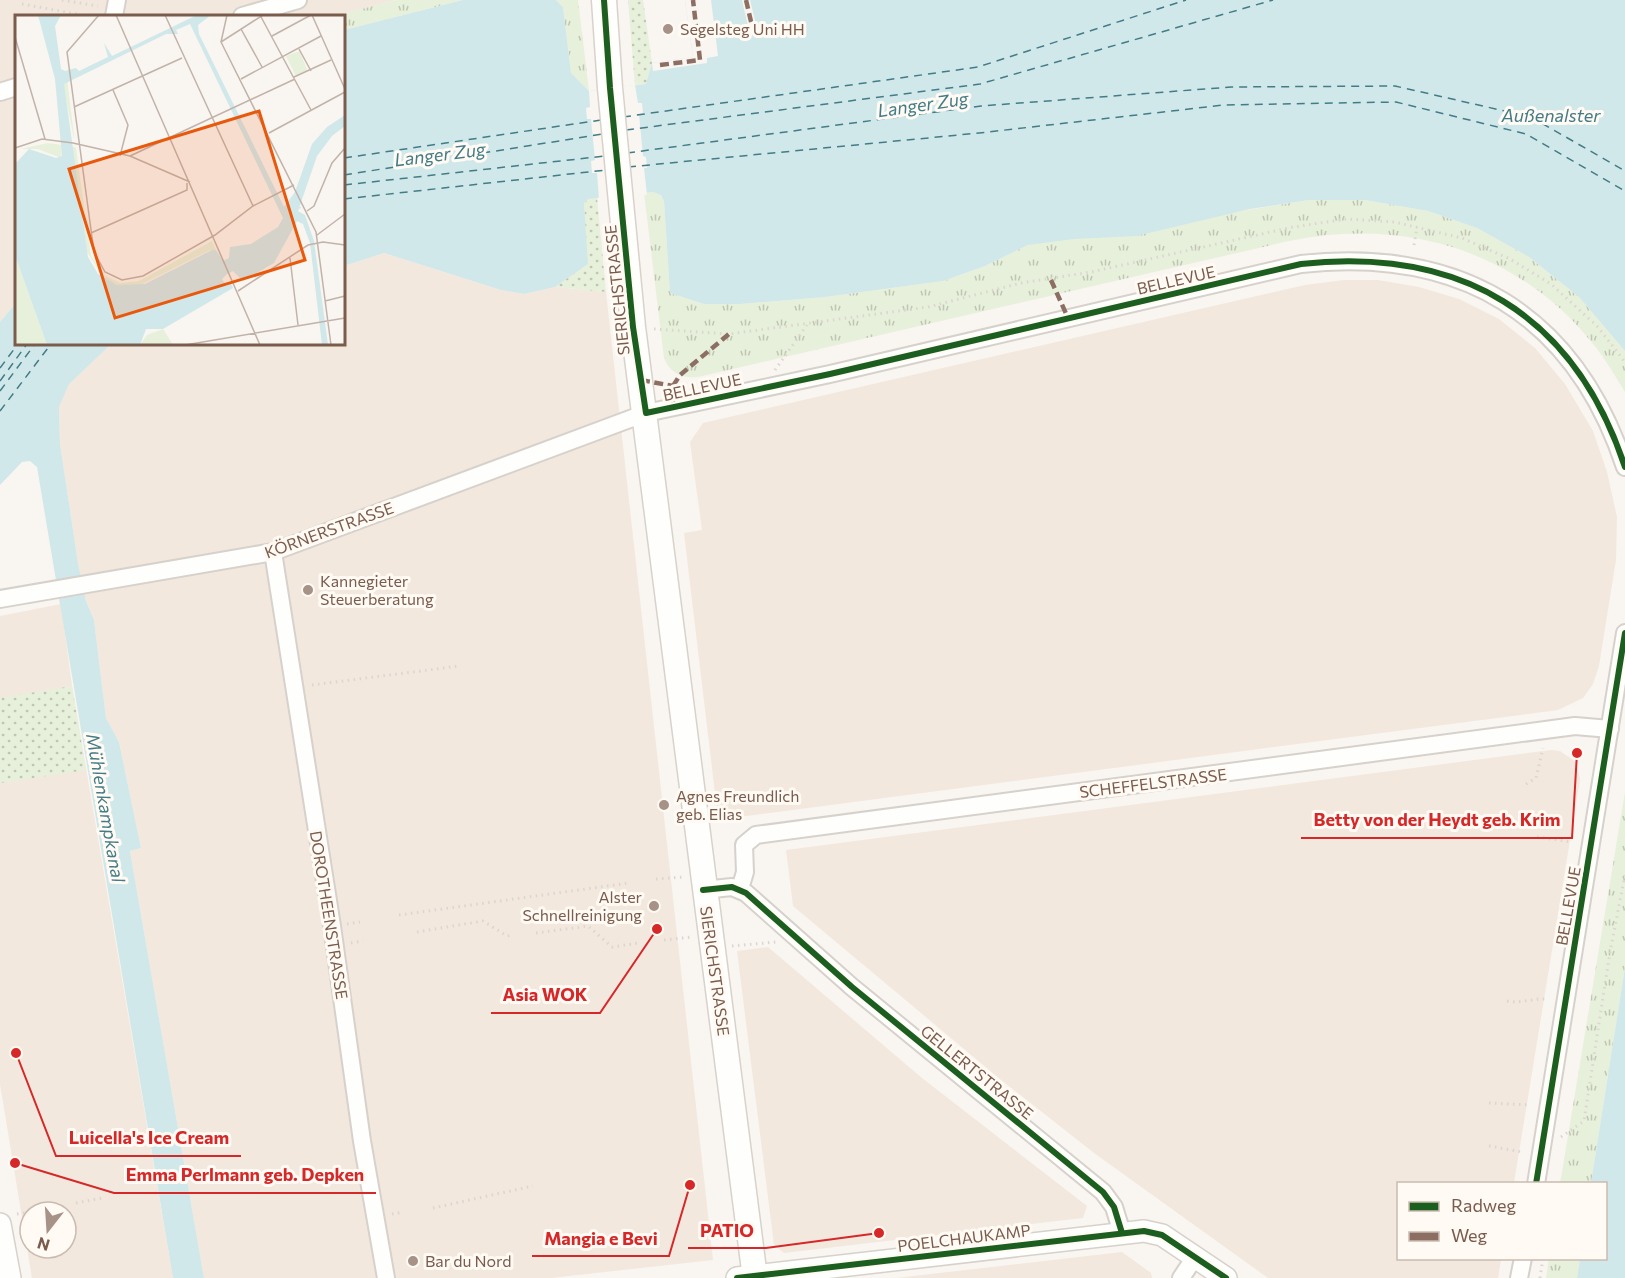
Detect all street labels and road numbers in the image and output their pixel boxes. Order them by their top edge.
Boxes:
street label: SIERICHSTRASSE [600,224,633,356]
street label: BELLEVUE [1135,261,1217,298]
street label: BELLEVUE [661,369,743,404]
street label: KÖRNERSTRASSE [262,497,396,562]
street label: SCHEFFELSTRASSE [1078,764,1228,801]
street label: DOROTHEENSTRASSE [307,829,352,1001]
street label: BELLEVUE [1551,865,1584,947]
street label: SIERICHSTRASSE [697,905,734,1037]
street label: GELLERTSTRASSE [917,1020,1037,1123]
street label: POELCHAUKAMP [896,1220,1032,1255]

